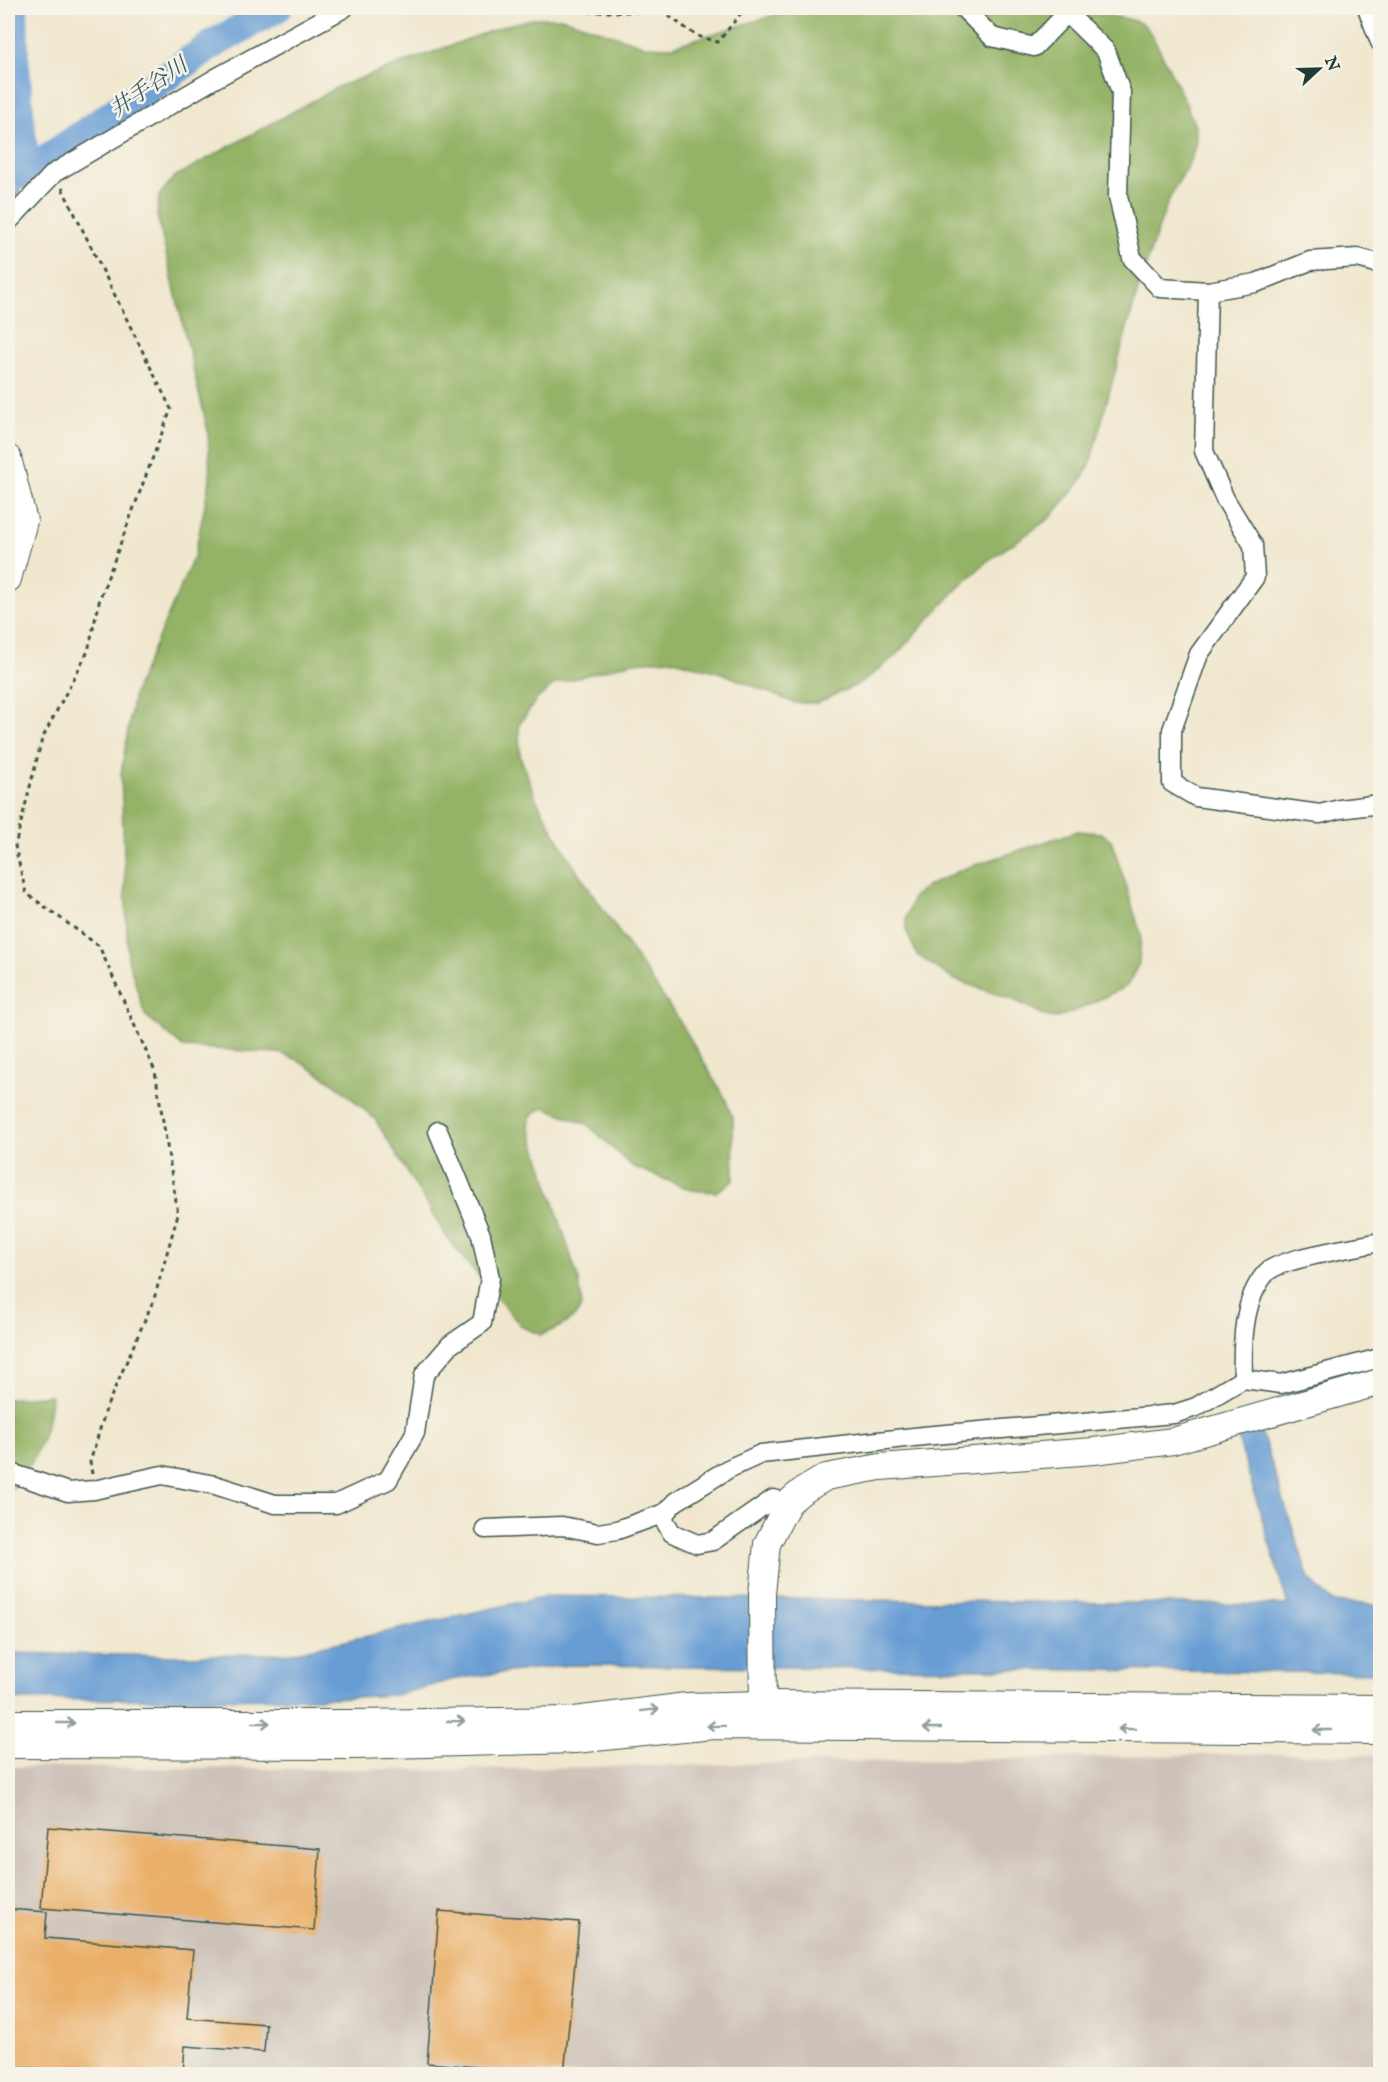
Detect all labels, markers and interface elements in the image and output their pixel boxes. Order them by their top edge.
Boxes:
north arrow [1289,39,1349,99]
water label: 井手谷川 [105,51,195,124]
text: N [1319,53,1343,74]
one-way arrow [640,1705,660,1716]
one-way arrow [445,1716,465,1727]
one-way arrow [55,1717,75,1729]
one-way arrow [250,1717,270,1729]
one-way arrow [707,1720,727,1732]
one-way arrow [923,1722,943,1734]
one-way arrow [1118,1723,1138,1735]
one-way arrow [1313,1724,1333,1736]

